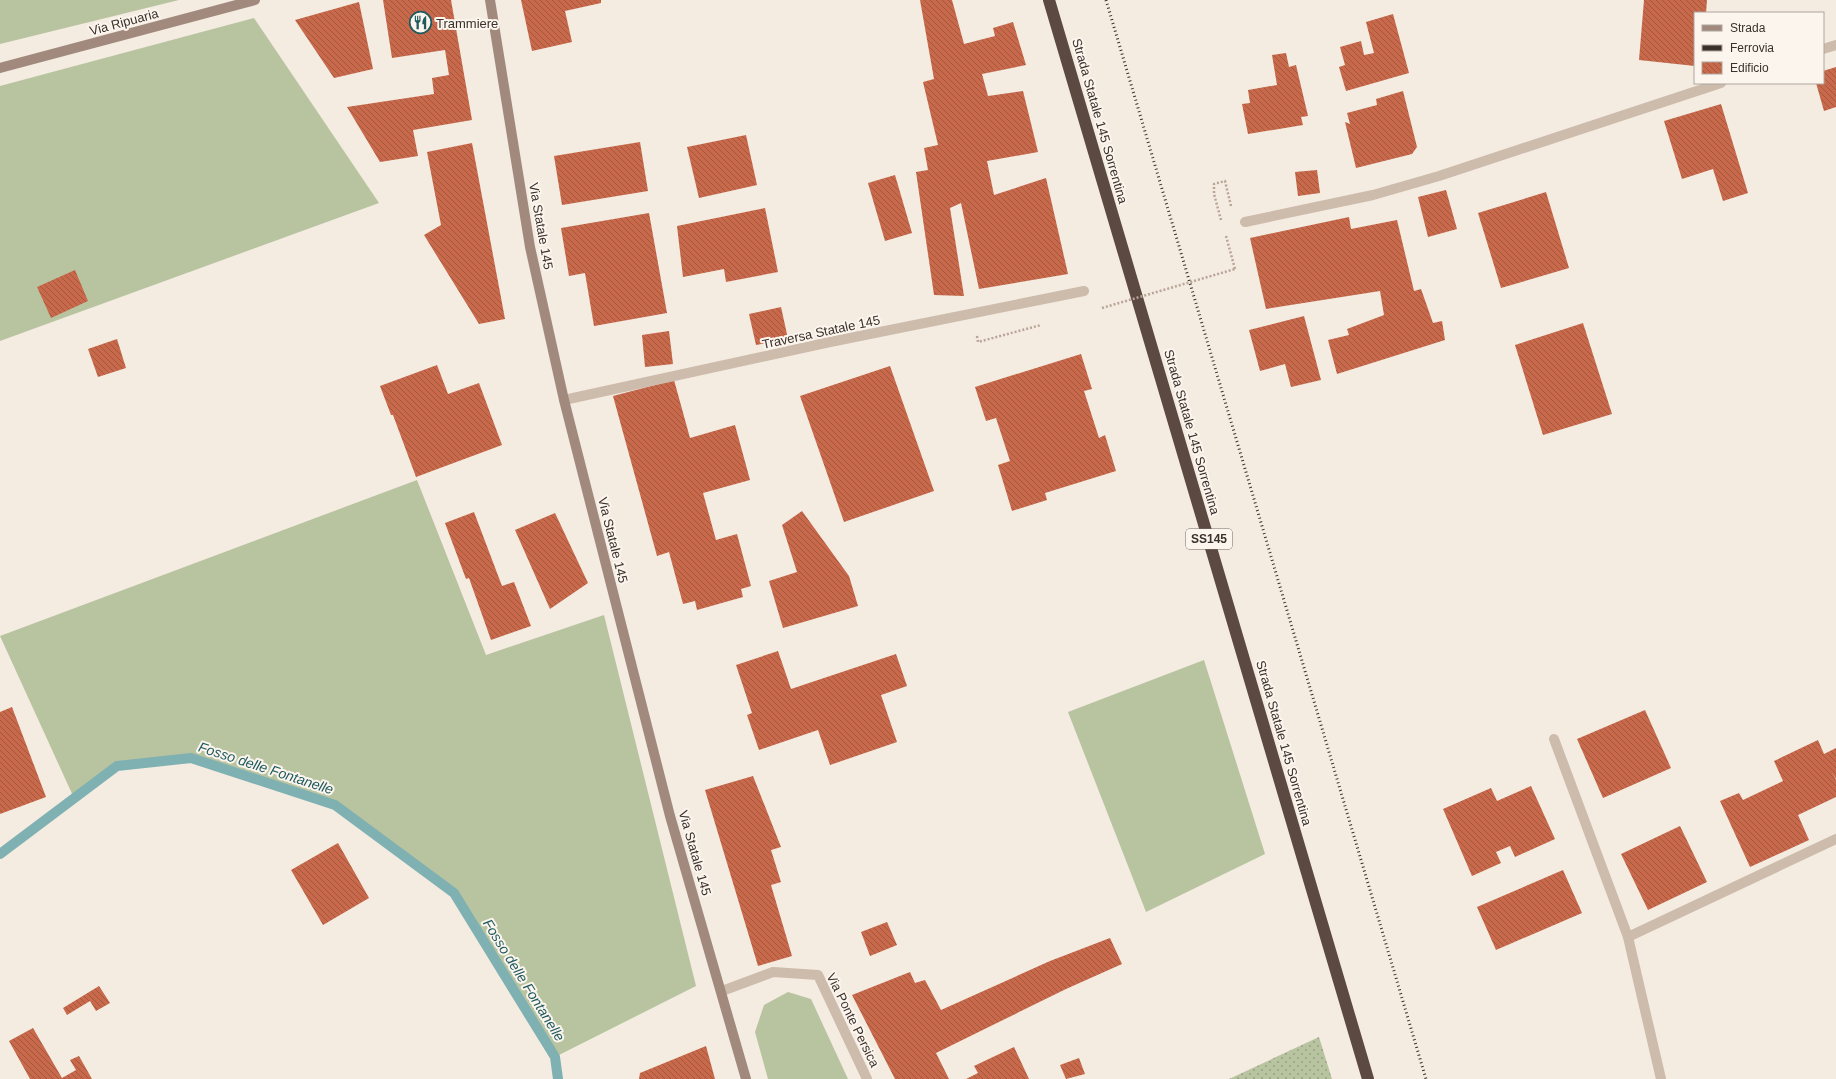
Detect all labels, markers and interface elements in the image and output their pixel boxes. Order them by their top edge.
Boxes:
street label: Via Ripuaria [88,5,161,38]
restaurant icon: Trammiere [407,10,433,36]
legend [1694,12,1824,84]
place label: Trammiere [436,16,498,31]
text: Strada [1730,21,1766,35]
street label: Strada Statale 145 Sorrentina [1069,37,1131,206]
text: Ferrovia [1730,41,1774,55]
text: Edificio [1730,61,1769,75]
street label: Via Statale 145 [526,181,556,271]
street label: Traversa Statale 145 [761,312,881,352]
street label: Strada Statale 145 Sorrentina [1161,348,1223,517]
street label: Via Statale 145 [595,496,631,584]
road number: SS145 [1186,529,1232,549]
street label: Strada Statale 145 Sorrentina [1253,659,1315,828]
water label: Fosso delle Fontanelle [197,739,336,797]
street label: Via Statale 145 [676,809,714,897]
water label: Fosso delle Fontanelle [480,916,568,1044]
street label: Via Ponte Persica [824,970,883,1070]

